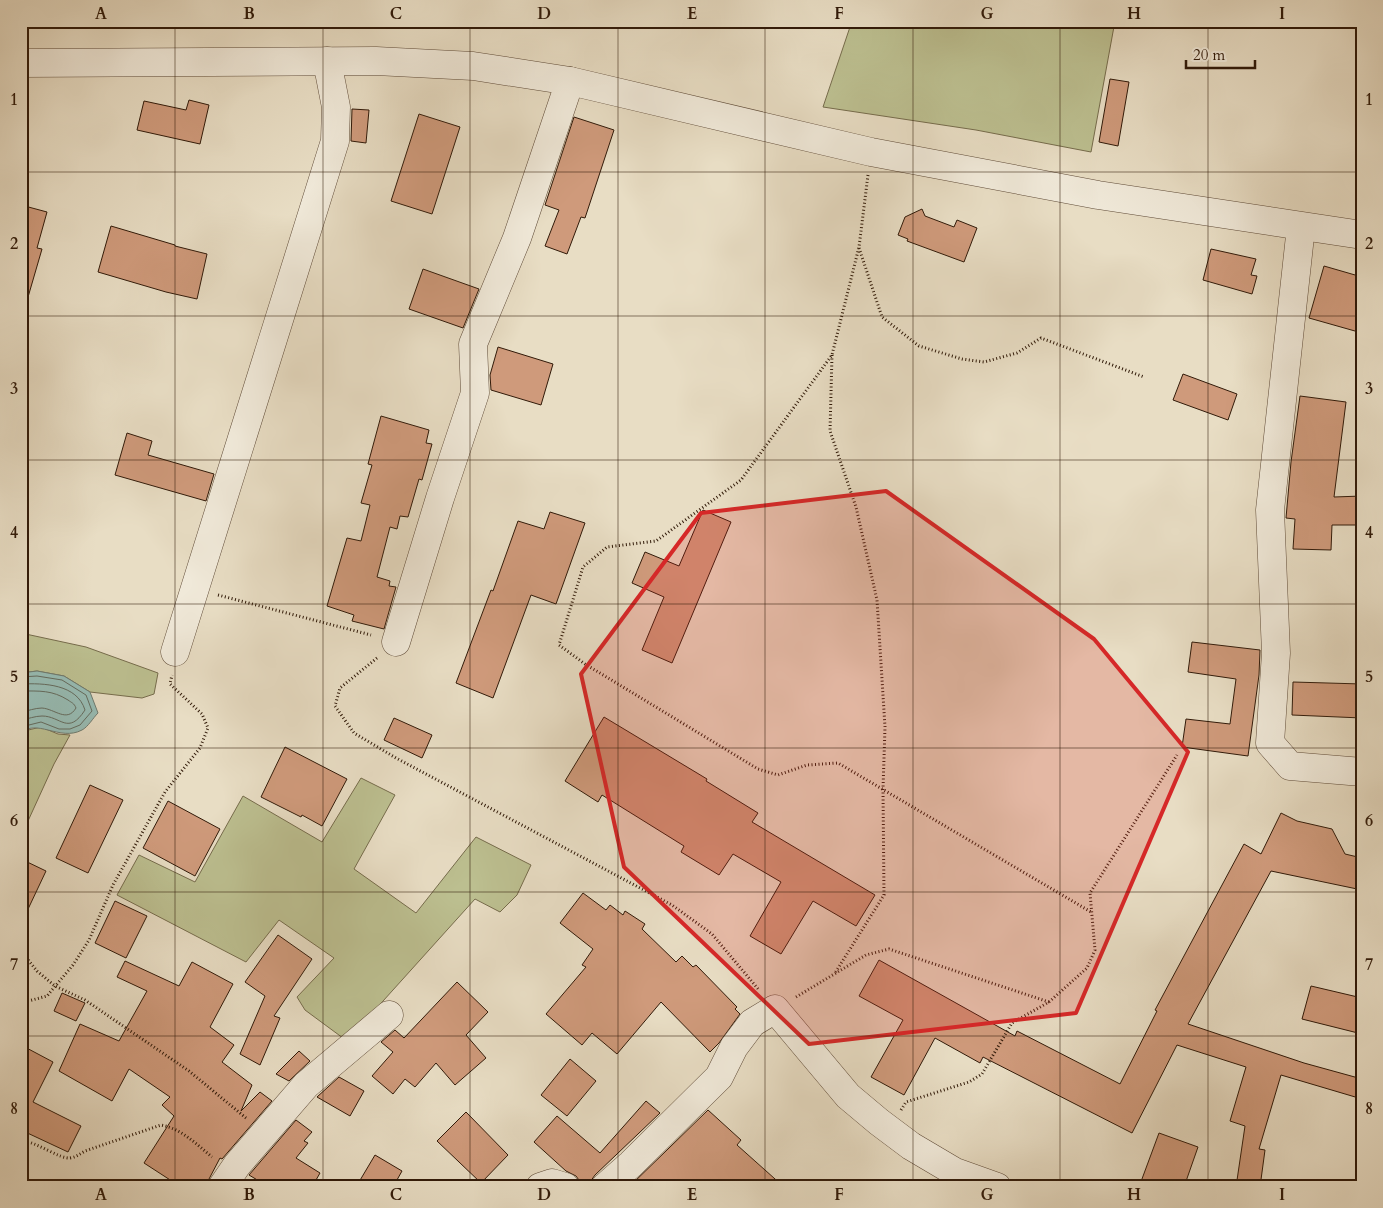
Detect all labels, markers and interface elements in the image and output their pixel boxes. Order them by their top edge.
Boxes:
text: A [95,3,107,25]
text: B [243,3,255,25]
text: C [390,3,402,25]
text: D [537,3,551,25]
text: E [687,3,697,25]
text: F [834,3,844,25]
text: G [980,3,994,25]
text: H [1127,3,1141,25]
text: I [1279,3,1285,25]
scale bar [1186,38,1254,70]
text: 20 m [1193,45,1225,65]
text: 1 [10,89,18,111]
text: 1 [1365,89,1373,111]
text: 2 [10,233,18,255]
text: 2 [1365,233,1373,255]
text: 3 [10,378,18,400]
text: 3 [1365,378,1373,400]
text: 4 [10,522,18,544]
text: 4 [1365,522,1373,544]
text: 5 [10,666,18,688]
text: 5 [1365,666,1373,688]
text: 6 [10,810,18,832]
text: 6 [1365,810,1373,832]
text: 7 [10,954,18,976]
text: 7 [1365,954,1373,976]
text: 8 [10,1098,18,1120]
text: 8 [1365,1098,1373,1120]
text: A [95,1184,107,1206]
text: B [243,1184,255,1206]
text: C [390,1184,402,1206]
text: D [537,1184,551,1206]
text: E [687,1184,697,1206]
text: F [834,1184,844,1206]
text: G [980,1184,994,1206]
text: H [1127,1184,1141,1206]
text: I [1279,1184,1285,1206]

